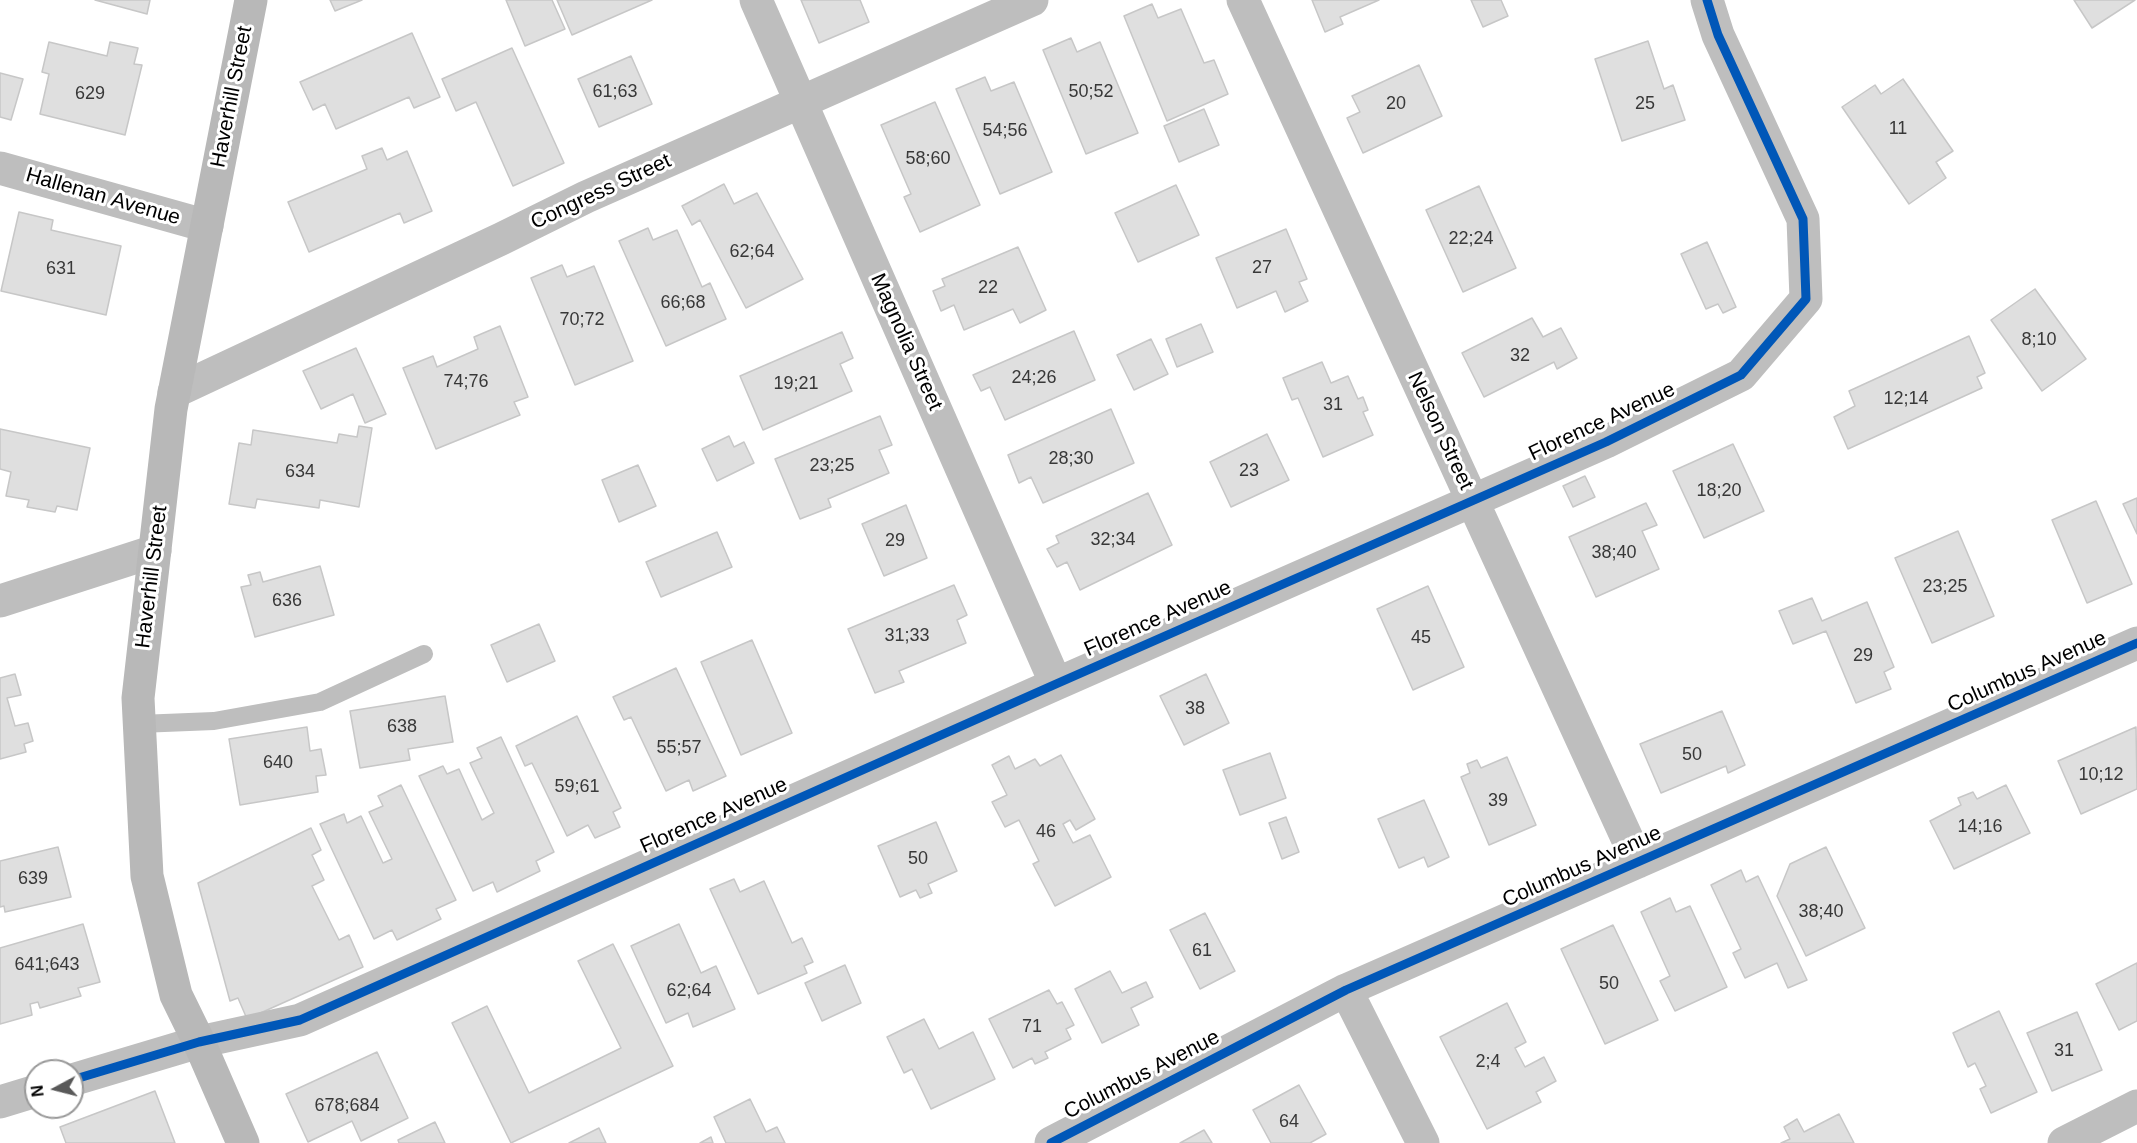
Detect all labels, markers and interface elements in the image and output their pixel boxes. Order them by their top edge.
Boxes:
street label: Haverhill Street [206,24,258,170]
house number: 61;63 [592,81,638,103]
house number: 50;52 [1068,81,1114,103]
house number: 629 [75,83,105,105]
house number: 20 [1386,93,1406,115]
house number: 25 [1635,93,1655,115]
house number: 11 [1889,118,1907,140]
house number: 54;56 [982,120,1028,142]
house number: 58;60 [905,148,951,170]
street label: Congress Street [527,149,675,235]
street label: Hallenan Avenue [23,163,183,231]
house number: 22;24 [1448,228,1494,250]
house number: 62;64 [729,241,775,263]
house number: 27 [1252,257,1272,279]
house number: 631 [46,258,76,280]
street label: Magnolia Street [865,270,947,414]
house number: 22 [978,277,998,299]
house number: 66;68 [660,292,706,314]
house number: 70;72 [559,309,605,331]
house number: 8;10 [2021,329,2057,351]
house number: 32 [1510,345,1530,367]
house number: 24;26 [1011,367,1057,389]
street label: Nelson Street [1402,368,1478,494]
house number: 74;76 [443,371,489,393]
house number: 19;21 [773,373,819,395]
street label: Florence Avenue [1525,377,1679,467]
house number: 12;14 [1883,388,1929,410]
house number: 31 [1323,394,1343,416]
house number: 28;30 [1048,448,1094,470]
house number: 23;25 [809,455,855,477]
house number: 23 [1239,460,1259,482]
house number: 634 [285,461,315,483]
house number: 18;20 [1696,480,1742,502]
street label: Haverhill Street [131,504,173,650]
house number: 32;34 [1090,529,1136,551]
house number: 29 [885,530,905,552]
house number: 38;40 [1591,542,1637,564]
street label: Florence Avenue [1081,575,1235,663]
house number: 23;25 [1922,576,1968,598]
house number: 636 [272,590,302,612]
house number: 31;33 [884,625,930,647]
street label: Columbus Avenue [1944,626,2110,718]
house number: 45 [1411,627,1431,649]
house number: 29 [1853,645,1873,667]
house number: 38 [1185,698,1205,720]
house number: 638 [387,716,417,738]
house number: 55;57 [656,737,702,759]
house number: 50 [1682,744,1702,766]
house number: 640 [263,752,293,774]
house number: 10;12 [2078,764,2124,786]
street label: Florence Avenue [637,772,791,860]
house number: 59;61 [554,776,600,798]
house number: 39 [1488,790,1508,812]
house number: 14;16 [1957,816,2003,838]
house number: 46 [1036,821,1056,843]
street label: Columbus Avenue [1499,821,1665,913]
house number: 50 [908,848,928,870]
house number: 639 [18,868,48,890]
house number: 38;40 [1798,901,1844,923]
house number: 61 [1192,940,1212,962]
house number: 641;643 [14,954,80,976]
house number: 50 [1599,973,1619,995]
house number: 62;64 [666,980,712,1002]
house number: 71 [1022,1016,1042,1038]
street label: Columbus Avenue [1060,1025,1224,1125]
house number: 31 [2054,1040,2074,1062]
house number: 2;4 [1475,1051,1501,1073]
north arrow [24,1059,84,1119]
text: N [28,1084,47,1098]
house number: 678;684 [314,1095,380,1117]
house number: 64 [1279,1111,1299,1133]

